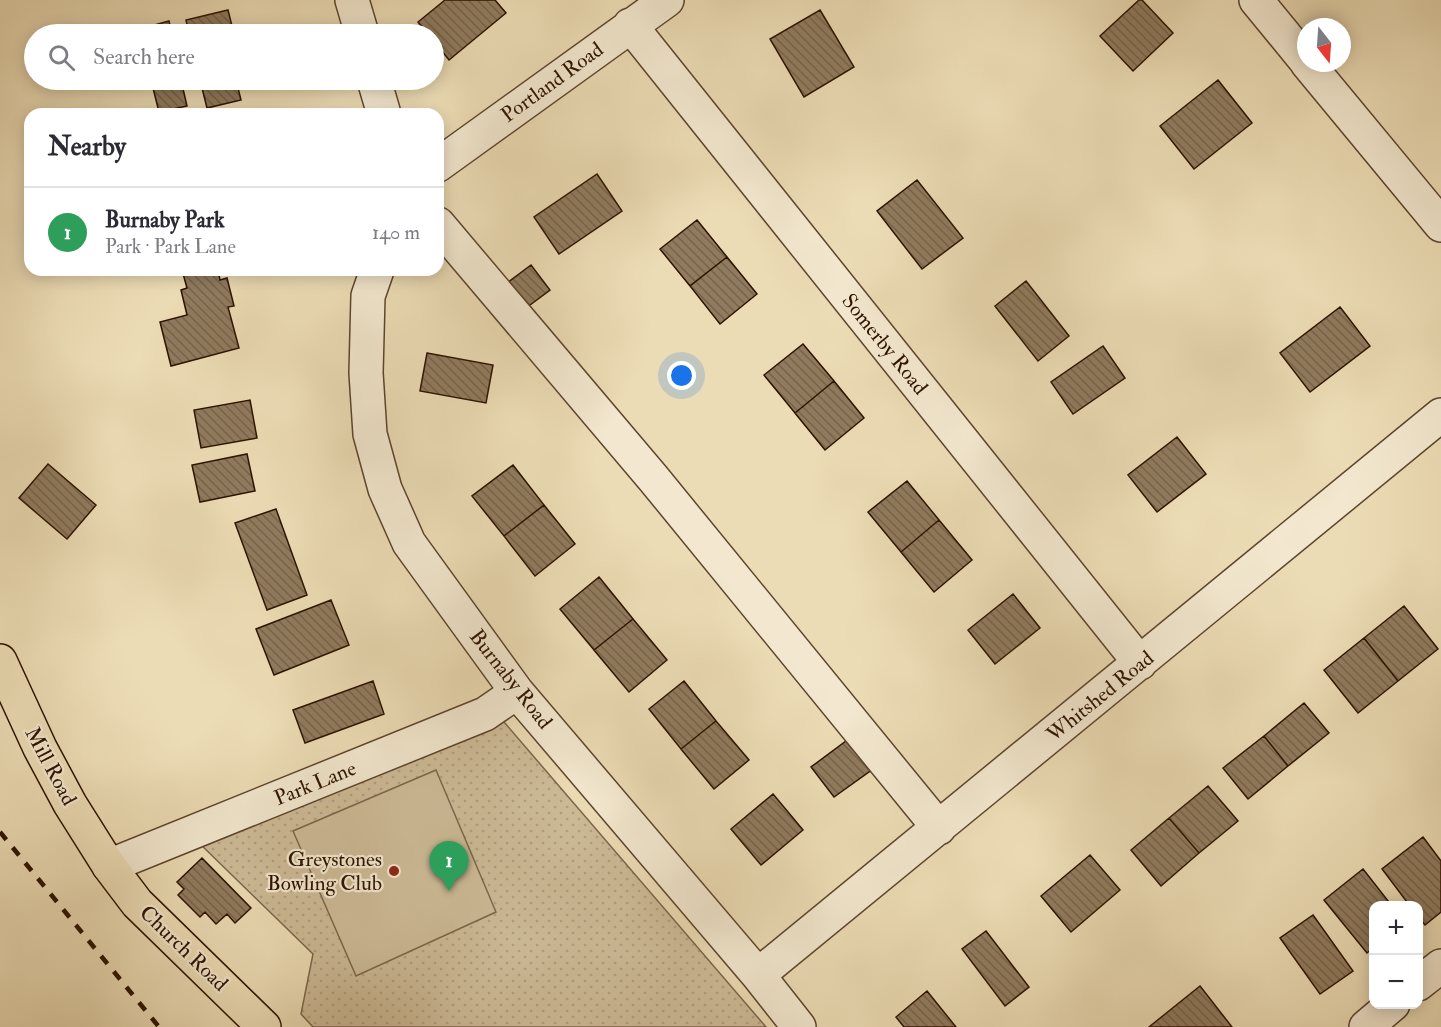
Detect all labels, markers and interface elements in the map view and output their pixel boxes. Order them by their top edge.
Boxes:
north arrow [1297,18,1351,72]
search box [24,24,444,90]
street label: Portland Road [496,36,609,129]
icon: search [45,41,78,74]
text: Search here [93,43,195,71]
text: Nearby [48,131,126,163]
text: Burnaby Park [105,206,224,234]
text: 1 [64,220,71,245]
text: 140 m [372,220,420,245]
text: Park · Park Lane [105,234,236,259]
street label: Somerby Road [836,288,934,401]
your location [667,361,696,390]
street label: Burnaby Road [463,624,558,735]
street label: Whitshed Road [1040,644,1160,749]
street label: Mill Road [19,722,83,811]
street label: Park Lane [270,755,360,812]
pin: 1 [430,842,468,891]
place label: Greystones Bowling Club [267,846,382,897]
marker: Greystones Bowling Club [387,864,401,878]
street label: Church Road [134,900,234,998]
map controls [1369,901,1423,1009]
button: + [1369,901,1423,955]
button: − [1369,955,1423,1009]

